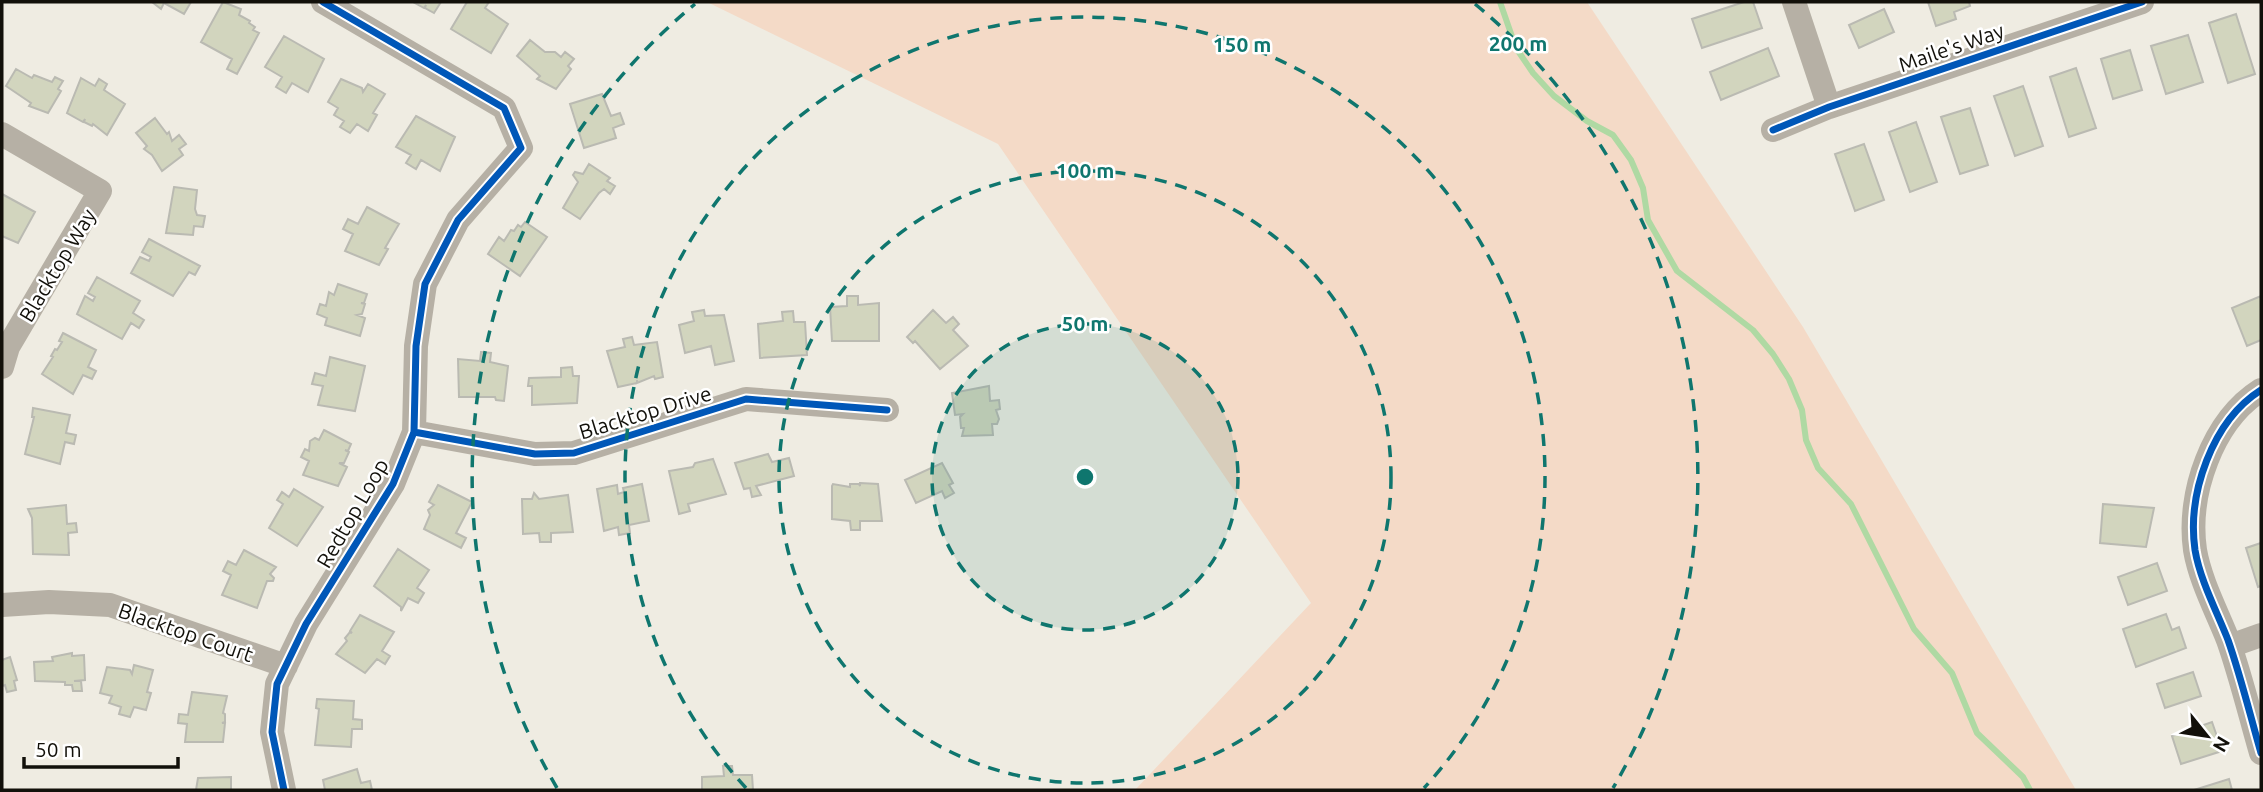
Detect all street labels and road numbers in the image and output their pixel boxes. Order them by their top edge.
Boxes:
street label: Maile's Way [1895,18,2007,76]
street label: Blacktop Way [14,204,100,326]
street label: Blacktop Drive [576,380,714,444]
street label: Redtop Loop [311,454,393,572]
street label: Blacktop Court [115,598,257,666]

